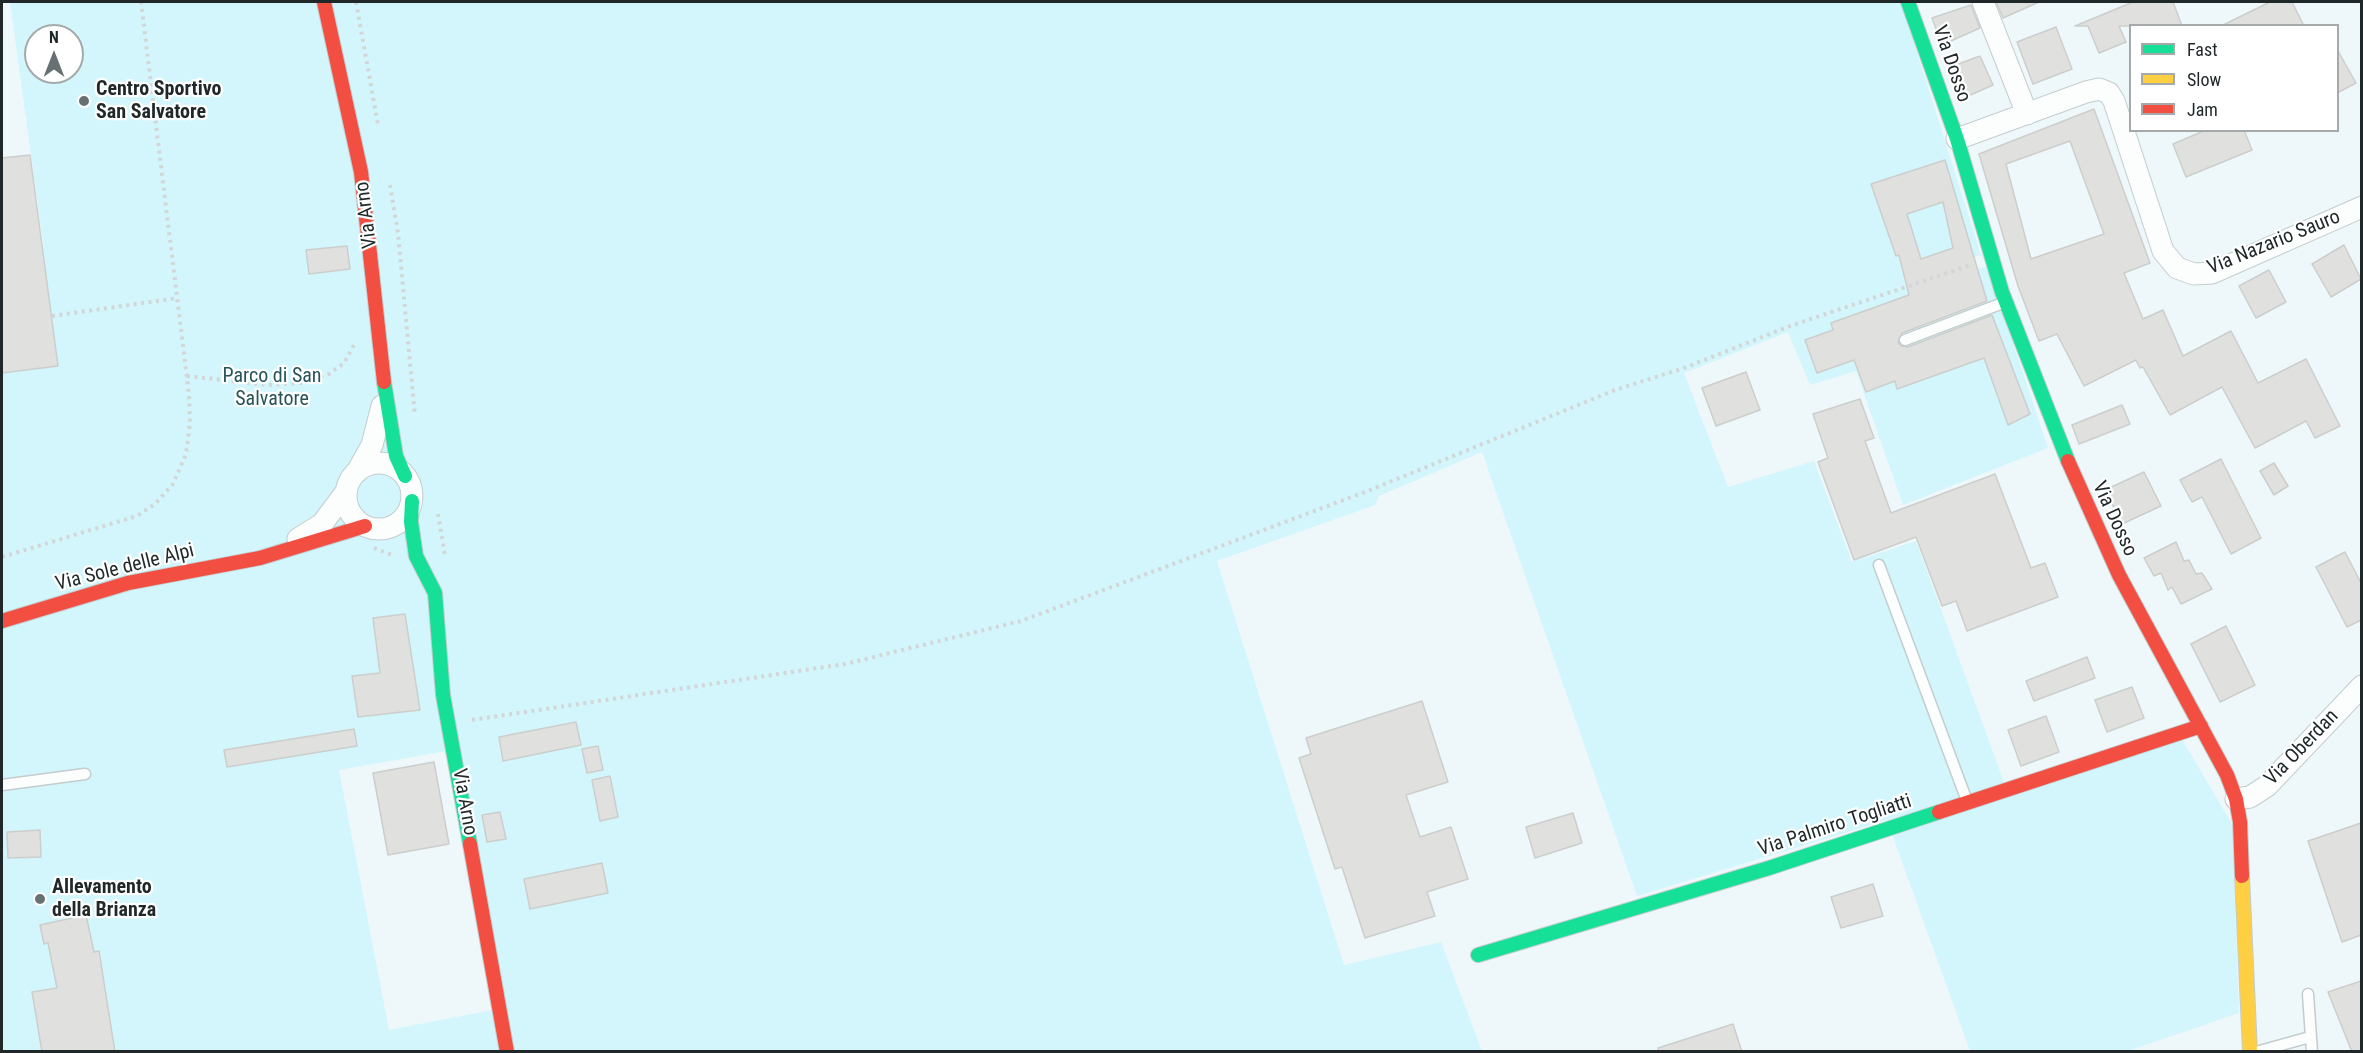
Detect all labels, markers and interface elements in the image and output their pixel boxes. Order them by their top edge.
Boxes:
street label: Via Dosso [1927,22,1975,106]
north arrow [24,24,84,84]
legend [2129,24,2339,132]
text: N [49,28,59,47]
text: Fast [2187,39,2218,60]
text: Slow [2187,69,2221,90]
place label: Centro Sportivo San Salvatore [96,78,221,125]
marker: Centro Sportivo San Salvatore [77,94,91,108]
text: Jam [2187,99,2218,120]
street label: Via Arno [351,180,383,250]
street label: Via Nazario Sauro [2204,205,2344,281]
park label: Parco di San Salvatore [222,365,322,412]
street label: Via Dosso [2086,478,2142,560]
street label: Via Sole delle Alpi [53,539,197,597]
street label: Via Oberdan [2260,705,2344,791]
street label: Via Arno [446,767,482,837]
street label: Via Palmiro Togliatti [1755,790,1915,862]
place label: Allevamento della Brianza [52,876,156,923]
marker: Allevamento della Brianza [33,892,47,906]

